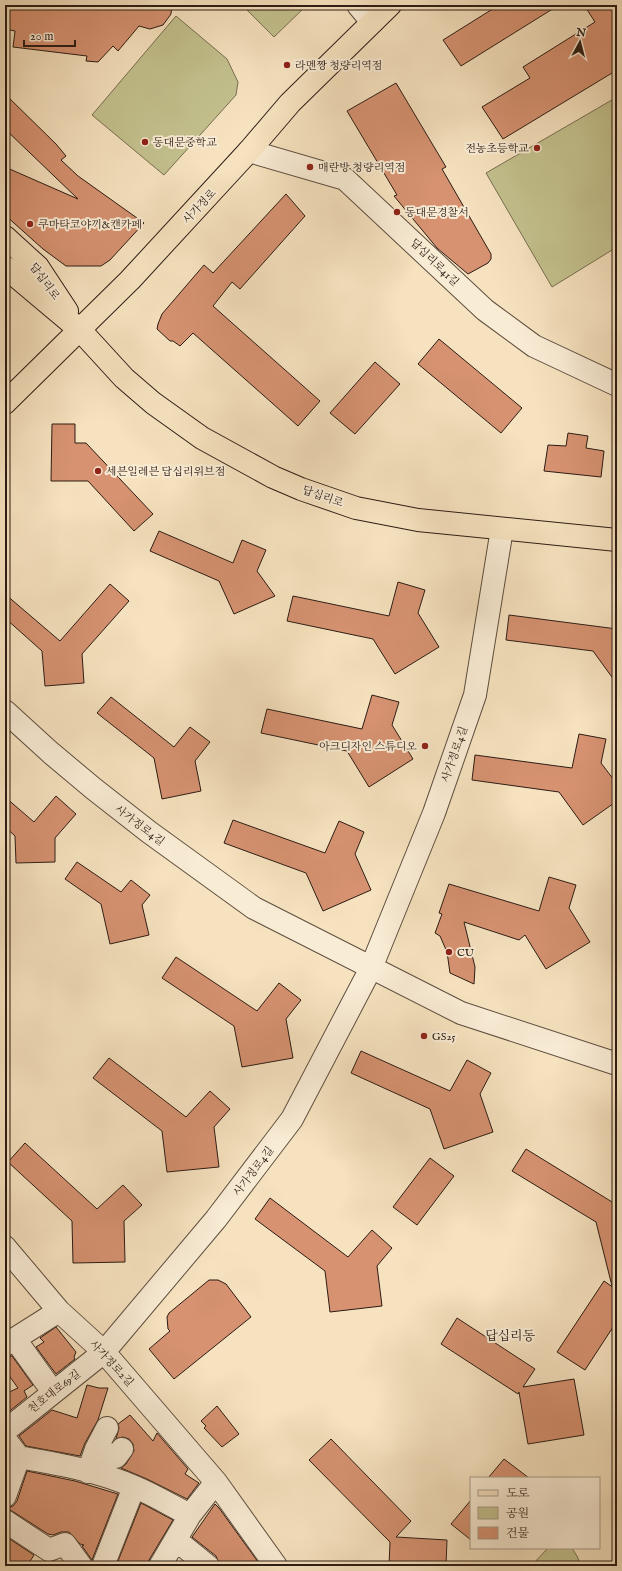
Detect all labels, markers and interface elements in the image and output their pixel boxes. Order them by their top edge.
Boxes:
scale bar [24,22,75,48]
north arrow [560,22,600,62]
text: N [575,25,587,41]
text: 20 m [30,29,53,44]
place label: 라멘짱 청량리역점 [295,59,382,73]
marker: 라멘짱 청량리역점 [282,60,292,70]
place label: 동대문중학교 [153,136,217,150]
marker: 동대문중학교 [140,137,150,147]
place label: 전농초등학교 [465,142,529,156]
marker: 전농초등학교 [532,143,542,153]
place label: 매란방 청량리역점 [318,161,405,175]
marker: 매란방 청량리역점 [305,162,315,172]
street label: 사가정로 [180,186,220,227]
place label: 동대문경찰서 [405,206,469,220]
marker: 동대문경찰서 [392,207,402,217]
place label: 쿠마타코야끼&캔카페 [38,218,142,232]
marker: 쿠마타코야끼&캔카페 [25,219,35,229]
street label: 답십리로41길 [407,236,462,290]
street label: 답십리로 [26,260,63,303]
place label: 세븐일레븐 답십리위브점 [106,465,225,479]
marker: 세븐일레븐 답십리위브점 [93,466,103,476]
street label: 답십리로 [300,483,345,511]
street label: 사가정로4길 [439,724,471,784]
place label: 아크디자인 스튜디오 [319,740,417,754]
marker: 아크디자인 스튜디오 [420,741,430,751]
street label: 사가정로4길 [112,803,167,849]
place label: CU [457,946,475,960]
marker: CU [444,947,454,957]
place label: GS25 [432,1030,456,1044]
marker: GS25 [419,1031,429,1041]
street label: 사가정로4길 [231,1144,277,1199]
district label: 답십리동 [485,1328,536,1345]
street label: 사가정로2길 [86,1338,136,1390]
street label: 천호대로69길 [26,1367,84,1417]
legend [470,1477,600,1549]
text: 도로 [506,1486,530,1501]
text: 공원 [506,1506,529,1521]
text: 건물 [506,1526,530,1541]

